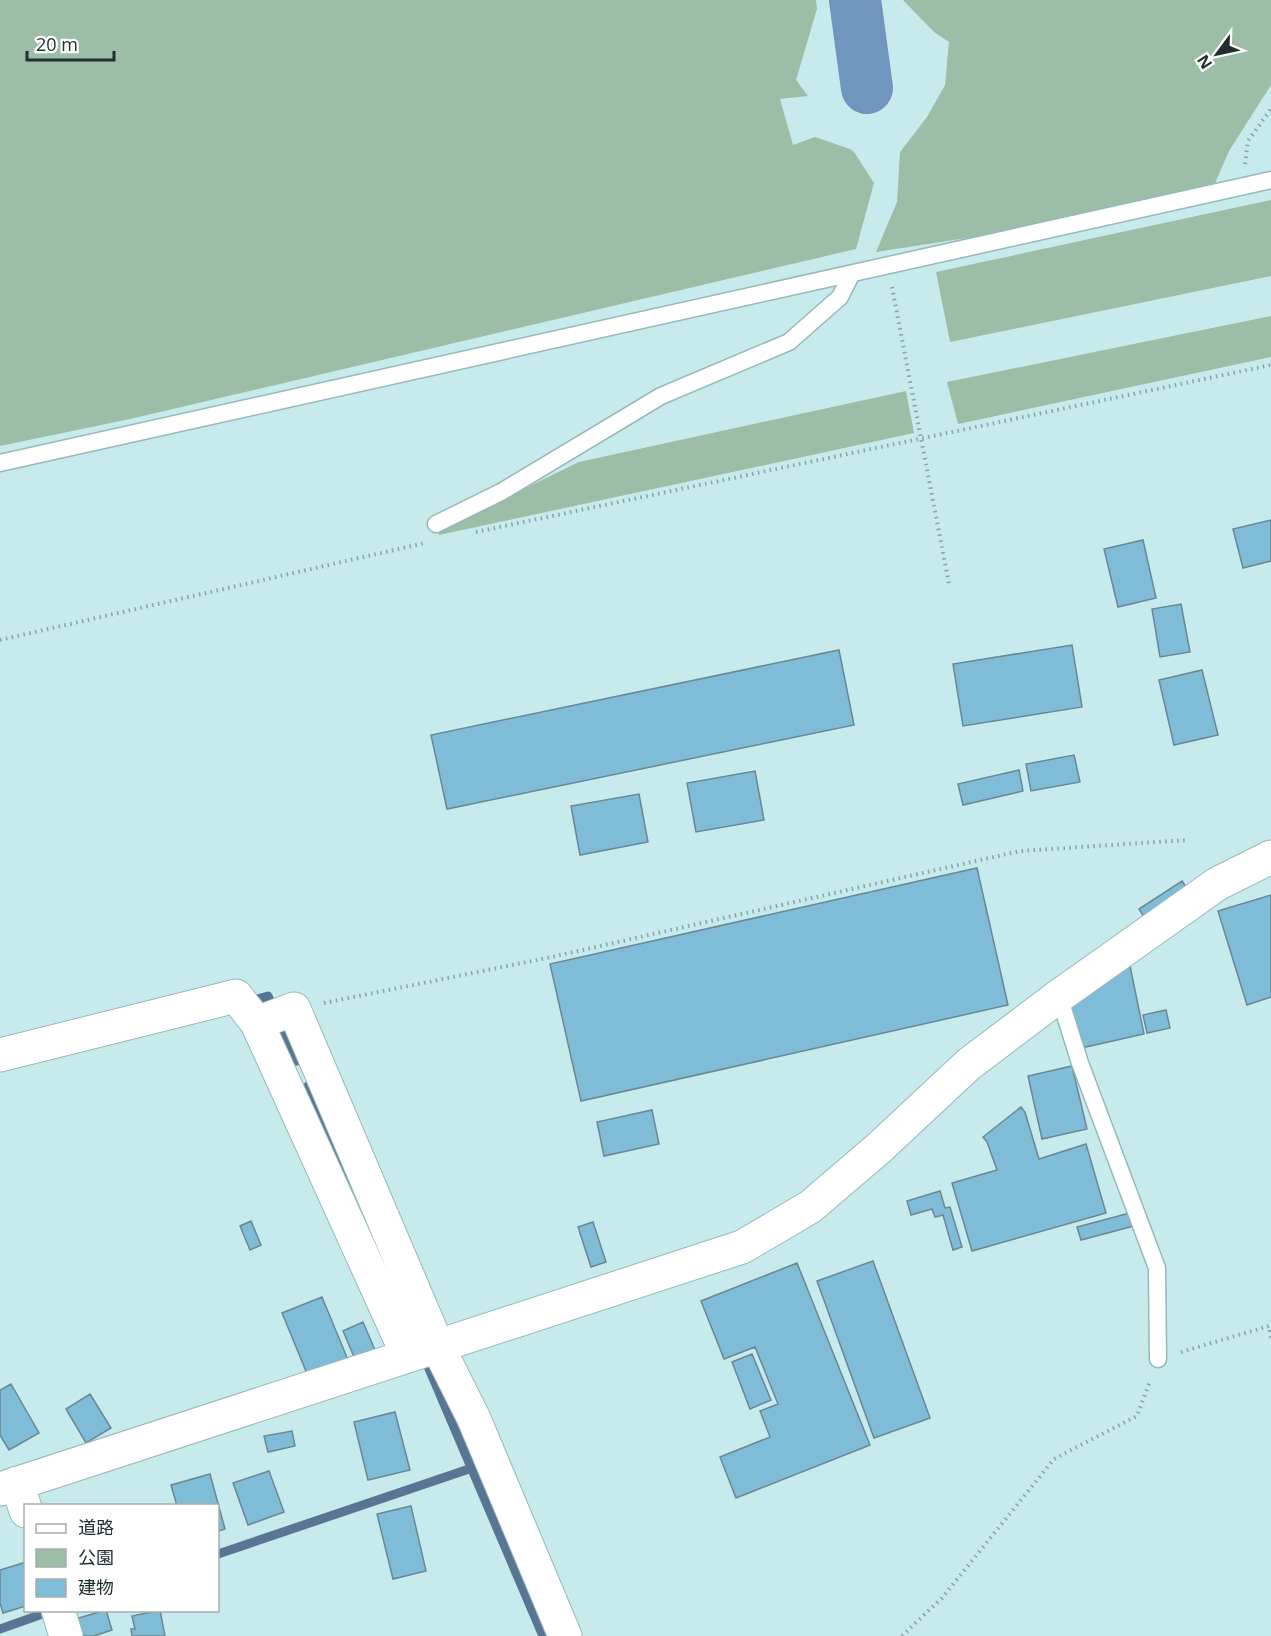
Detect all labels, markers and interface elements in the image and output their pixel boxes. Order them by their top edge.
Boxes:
scale bar [27,24,114,62]
north arrow [1187,24,1247,84]
text: 20 m [36,32,78,56]
text: N [1192,51,1217,74]
legend [24,1504,219,1612]
text: 道路 [78,1515,114,1539]
text: 公園 [78,1545,114,1569]
text: 建物 [78,1575,114,1599]

